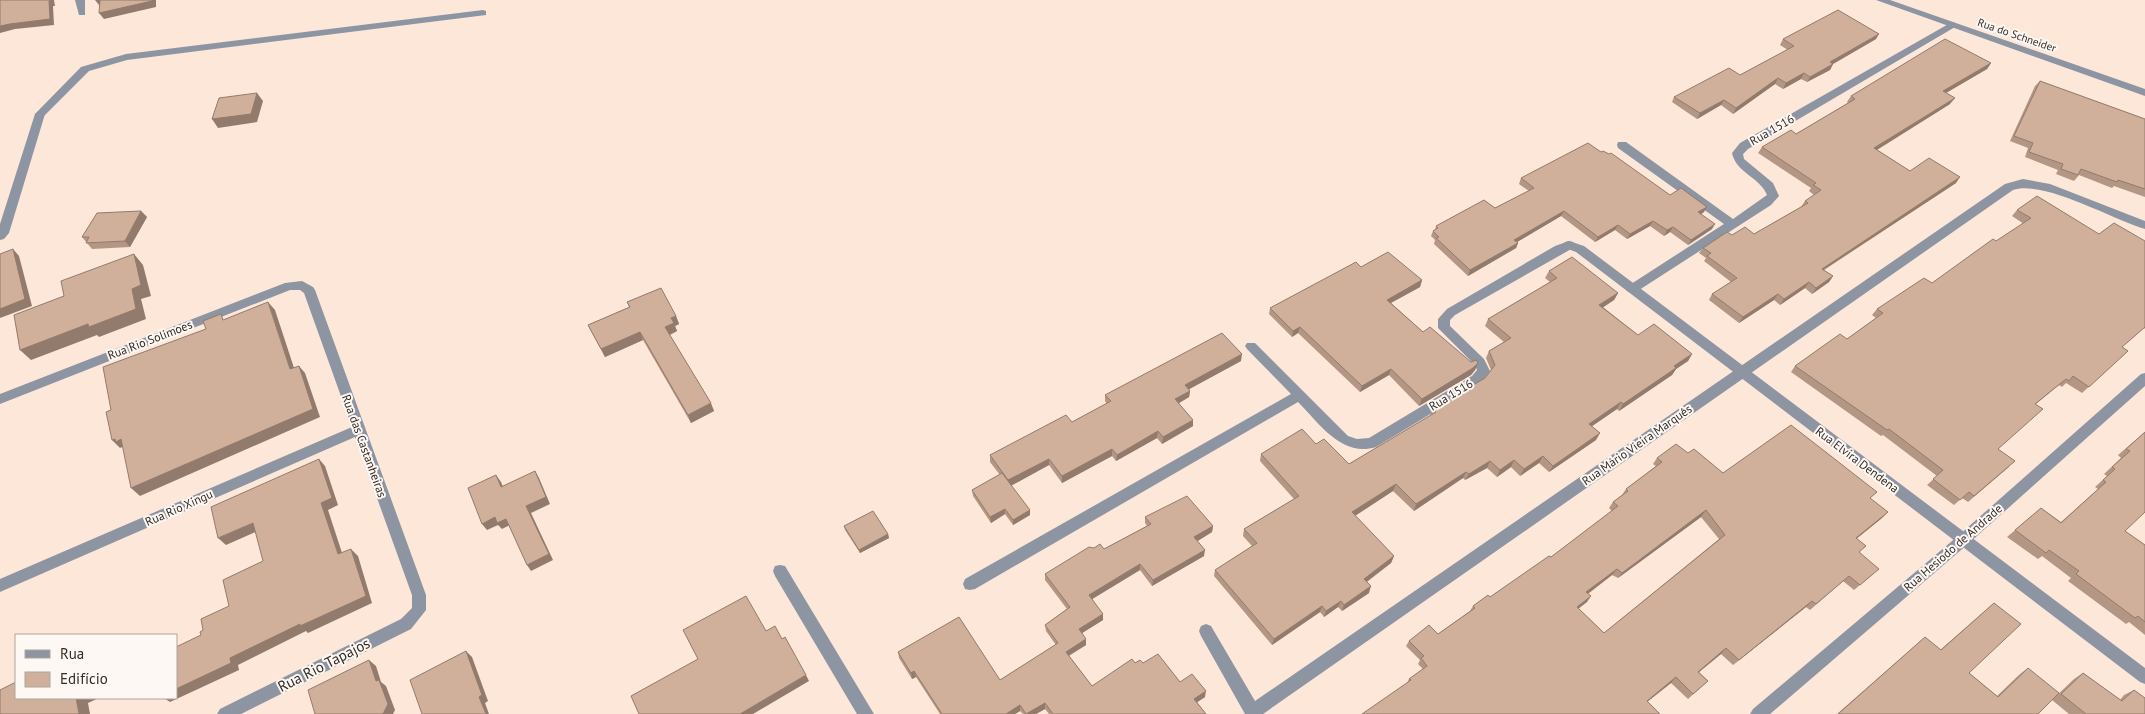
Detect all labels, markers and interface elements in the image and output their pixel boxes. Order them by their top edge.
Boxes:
street label: Rua do Schneider [1976,15,2058,55]
street label: Rua 1516 [1747,111,1797,148]
street label: Rua Rio Solimoes [105,316,194,363]
street label: Rua 1516 [1426,376,1476,414]
street label: Rua das Castanheiras [339,392,390,499]
street label: Rua Mário Vieira Marquês [1579,401,1695,488]
street label: Rua Elvira Dendena [1813,423,1902,496]
street label: Rua Rio Xingu [143,486,215,529]
street label: Rua Hesiodo de Andrade [1900,501,2005,594]
street label: Rua Rio Tapajos [274,633,373,696]
legend [15,634,178,699]
text: Rua [60,644,84,663]
text: Edifício [60,669,108,688]

